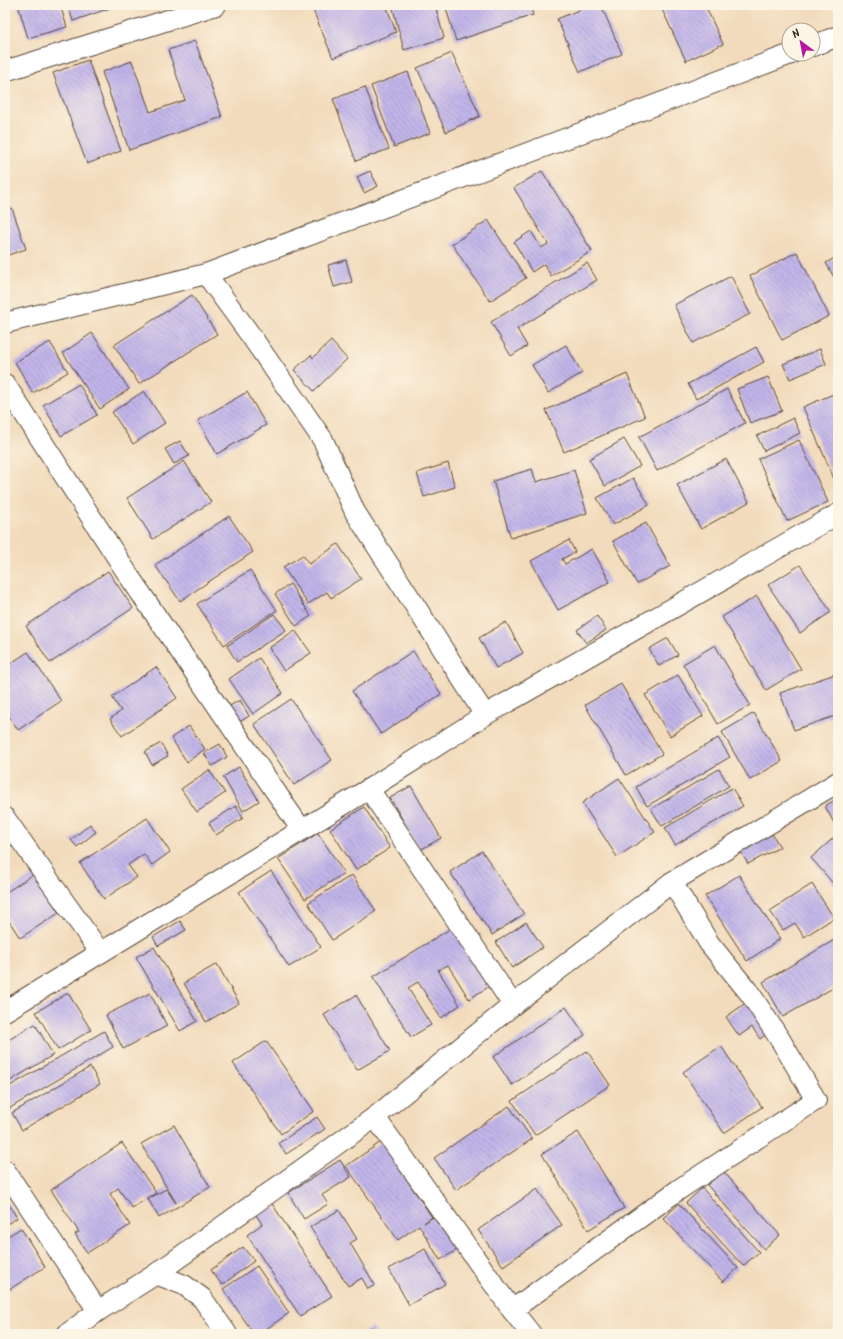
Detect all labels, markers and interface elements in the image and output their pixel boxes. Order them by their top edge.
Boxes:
north arrow [781,22,821,62]
text: N [789,25,804,44]

